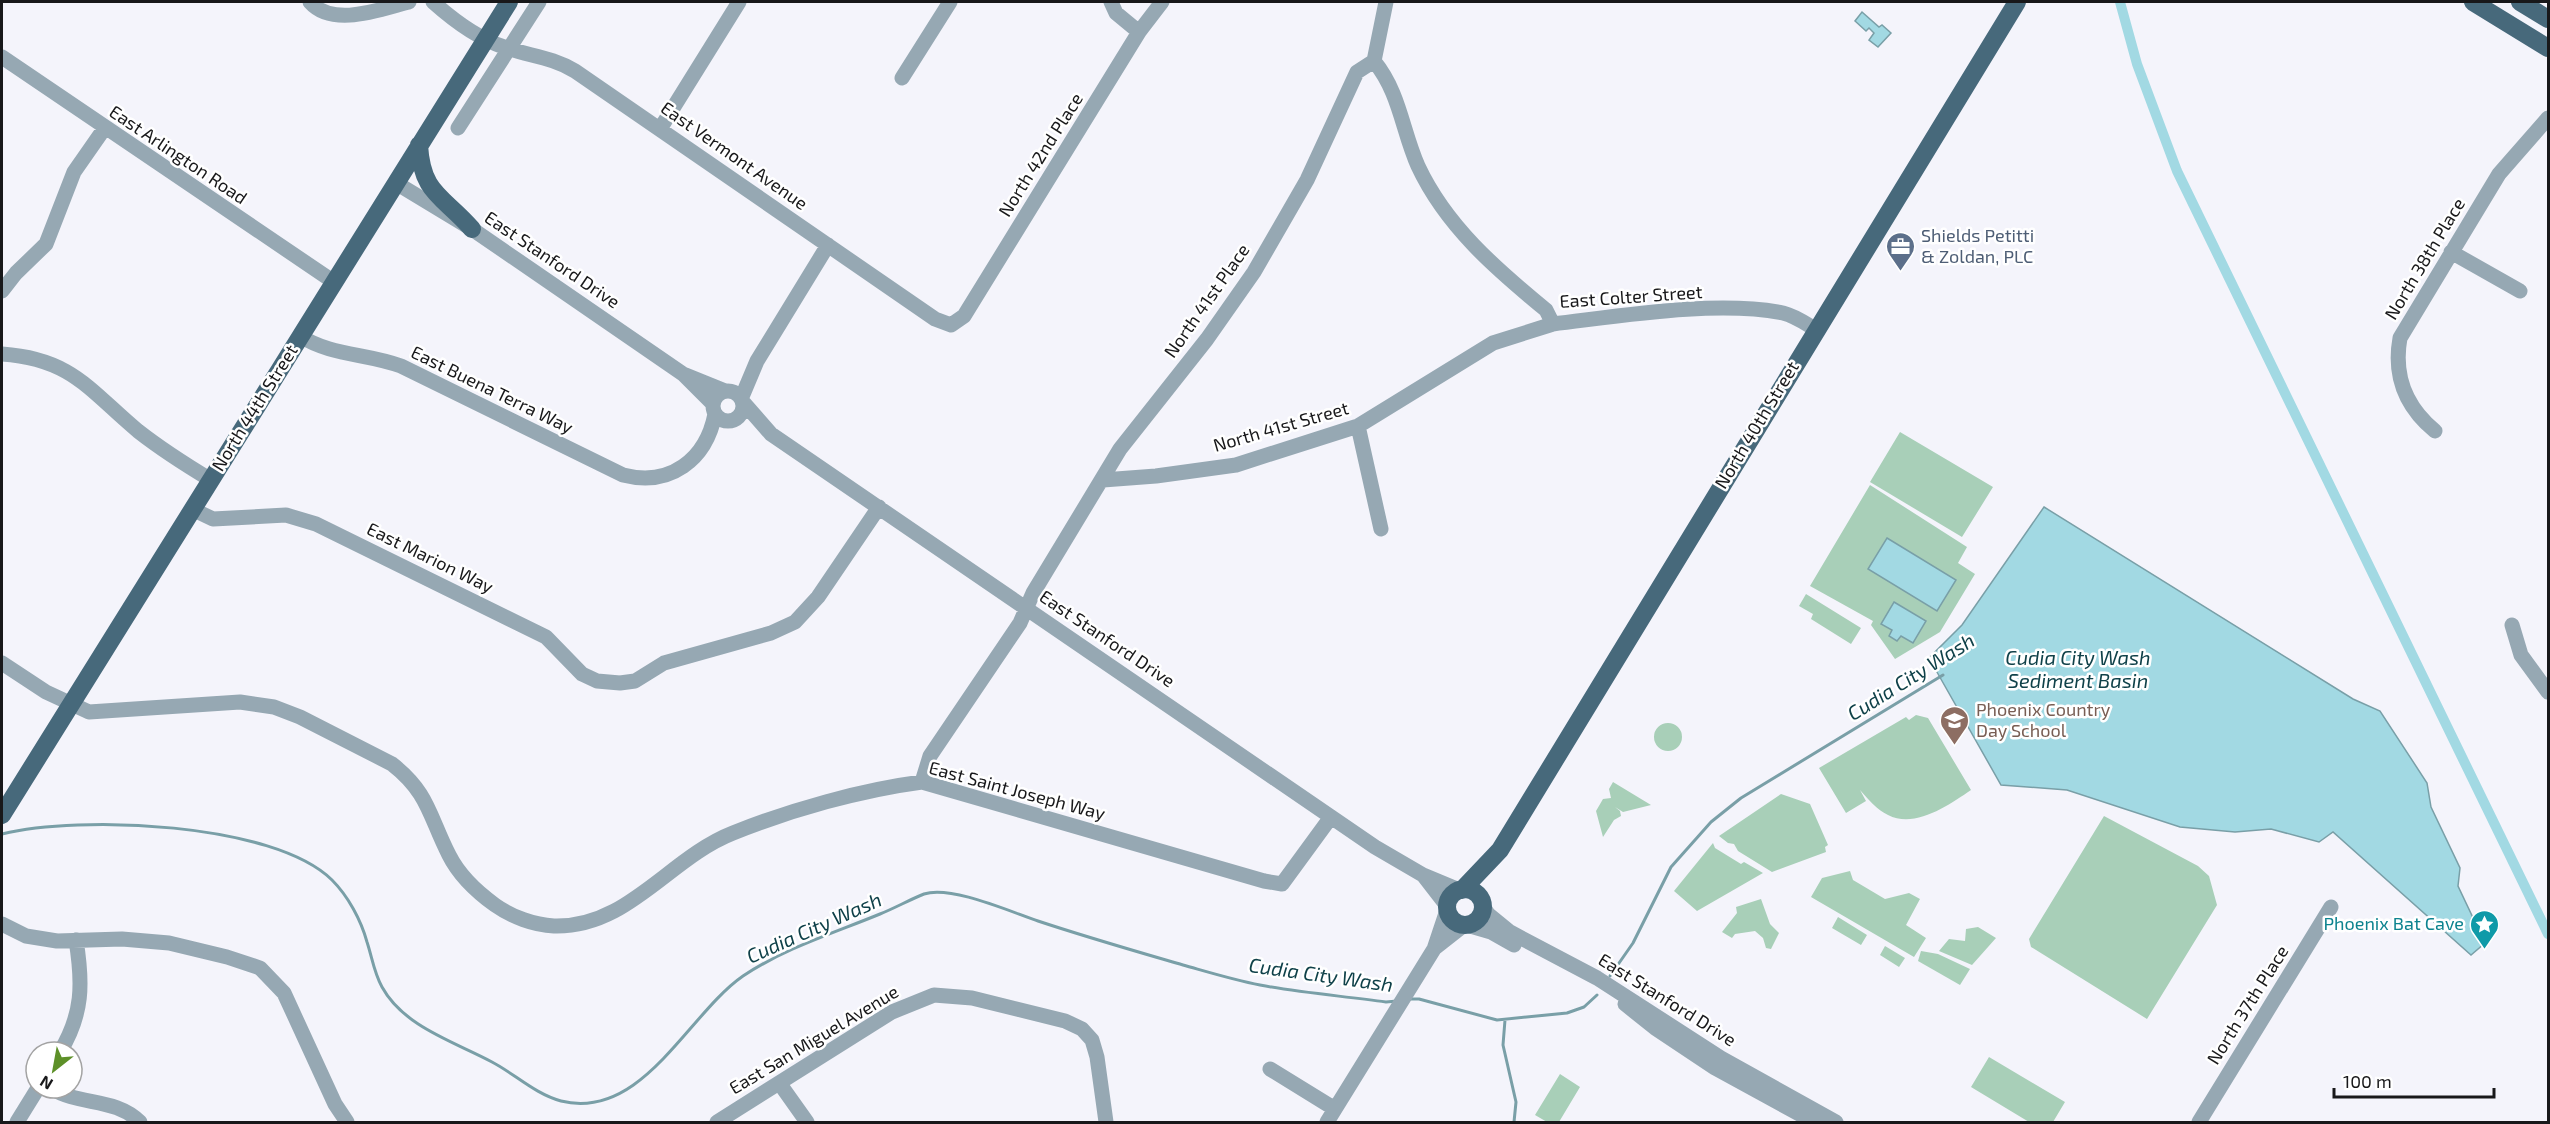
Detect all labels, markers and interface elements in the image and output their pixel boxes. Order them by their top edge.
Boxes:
street label: North 42nd Place [993,89,1087,220]
street label: East Vermont Avenue [657,96,812,214]
street label: East Arlington Road [106,100,252,208]
street label: North 38th Place [2379,194,2469,323]
street label: East Stanford Drive [481,206,624,313]
place label: Shields Petitti & Zoldan, PLC [1921,224,2034,267]
office icon: Shields Petitti & Zoldan, PLC [1884,230,1916,272]
street label: North 41st Place [1159,239,1254,362]
street label: East Colter Street [1559,280,1703,312]
street label: North 44th Street [206,340,302,475]
street label: East Buena Terra Way [408,340,577,438]
street label: North 40th Street [1709,357,1803,492]
street label: North 41st Street [1211,396,1351,456]
street label: East Marion Way [364,517,498,597]
street label: East Stanford Drive [1036,585,1179,692]
water label: Cudia City Wash [1843,627,1979,726]
water label: Cudia City Wash Sediment Basin [2005,645,2151,692]
place label: Phoenix Country Day School [1976,698,2111,741]
school or university icon: Phoenix Country Day School [1939,704,1971,746]
street label: East Saint Joseph Way [927,756,1108,824]
water label: Cudia City Wash [742,887,885,969]
place icon: Phoenix Bat Cave [2469,908,2501,950]
place label: Phoenix Bat Cave [2323,912,2464,934]
street label: North 37th Place [2202,941,2293,1068]
street label: East Stanford Drive [1595,948,1740,1050]
water label: Cudia City Wash [1247,952,1395,997]
street label: East San Miguel Avenue [725,980,902,1098]
north arrow [24,1040,84,1100]
scale bar [2334,1061,2494,1099]
text: 100 m [2343,1070,2392,1092]
text: N [36,1072,56,1094]

